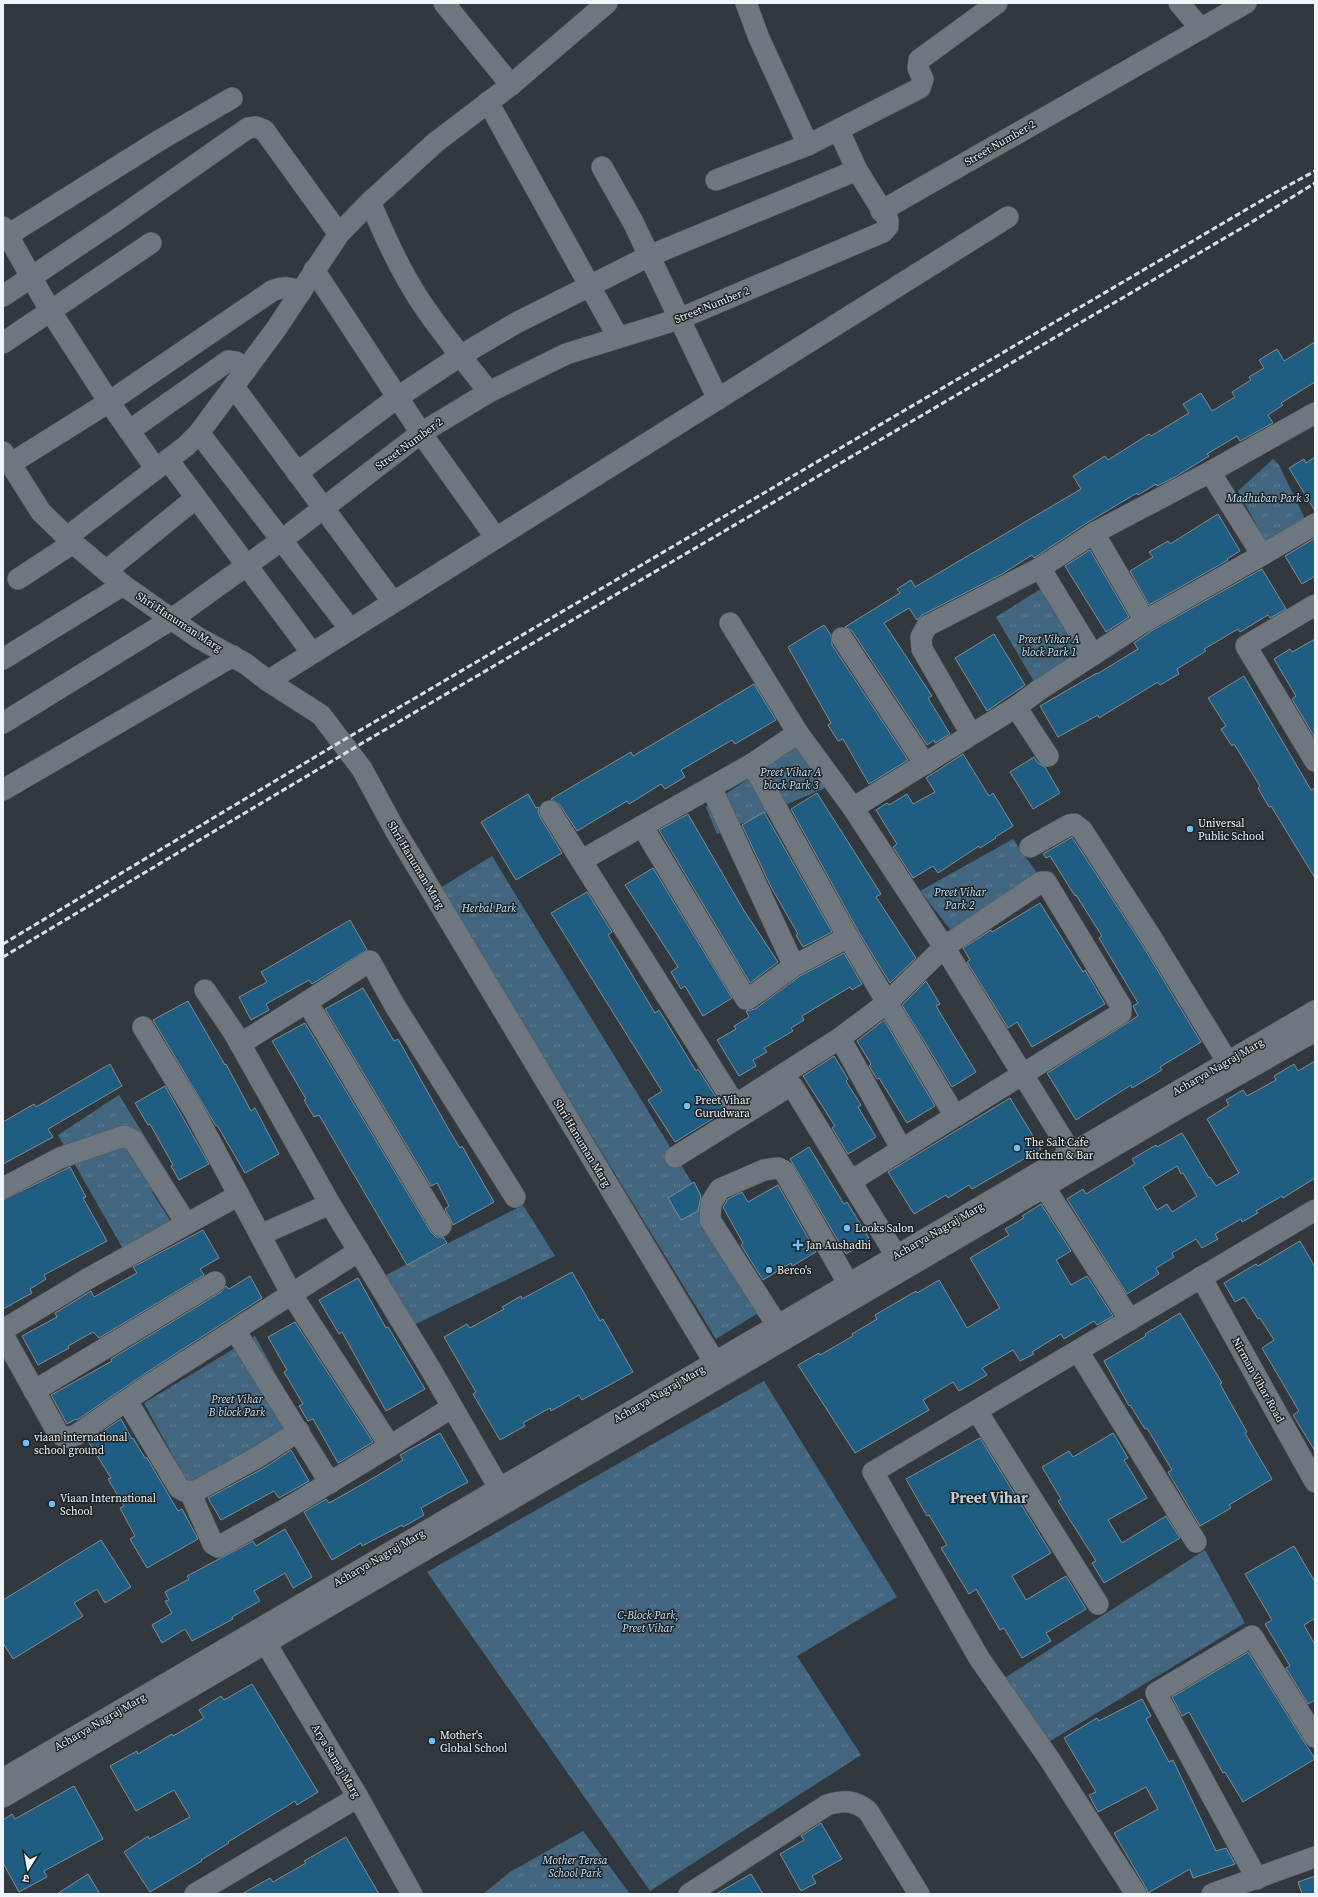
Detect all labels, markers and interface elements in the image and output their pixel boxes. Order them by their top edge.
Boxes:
street label: Street Number 2 [962,116,1039,169]
street label: Street Number 2 [672,283,752,327]
street label: Street Number 2 [372,414,446,474]
park label: Madhuban Park 3 [1226,491,1310,506]
street label: Shri Hanuman Marg [133,589,225,656]
park label: Preet Vihar A block Park 1 [1017,632,1080,660]
park label: Preet Vihar A block Park 3 [759,765,822,793]
place label: Universal Public School [1198,816,1264,844]
street label: Shri Hanuman Marg [384,818,448,912]
marker: Universal Public School [1185,824,1195,834]
park label: Preet Vihar Park 2 [933,885,986,913]
park label: Herbal Park [461,901,517,916]
street label: Acharya Nagraj Marg [1170,1035,1267,1099]
place label: Preet Vihar Gurudwara [695,1093,750,1121]
street label: Shri Hanuman Marg [550,1096,614,1190]
marker: Preet Vihar Gurudwara [682,1101,692,1111]
place label: The Salt Cafe Kitchen & Bar [1025,1135,1094,1163]
marker: The Salt Cafe Kitchen & Bar [1012,1143,1022,1153]
street label: Acharya Nagraj Marg [890,1199,987,1263]
place label: Looks Salon [855,1221,914,1236]
marker: Looks Salon [842,1223,852,1233]
place label: Jan Aushadhi [805,1238,871,1253]
marker: Jan Aushadhi [793,1240,803,1250]
place label: Berco's [777,1263,812,1278]
marker: Berco's [764,1265,774,1275]
street label: Nirman Vihar Road [1228,1335,1288,1426]
street label: Acharya Nagraj Marg [611,1362,708,1426]
park label: Preet Vihar B block Park [208,1392,266,1420]
place label: viaan international school ground [34,1430,128,1458]
marker: viaan international school ground [21,1438,31,1448]
district label: Preet Vihar [950,1487,1028,1508]
place label: Viaan International School [60,1491,156,1519]
marker: Viaan International School [47,1499,57,1509]
street label: Acharya Nagraj Marg [331,1526,428,1590]
park label: C-Block Park, Preet Vihar [617,1608,679,1636]
street label: Acharya Nagraj Marg [52,1690,149,1754]
street label: Arya Samaj Marg [308,1721,364,1801]
place label: Mother's Global School [440,1728,507,1756]
marker: Mother's Global School [427,1736,437,1746]
north arrow [8,1849,48,1889]
park label: Mother Teresa School Park [542,1853,608,1881]
text: उ [21,1870,31,1886]

